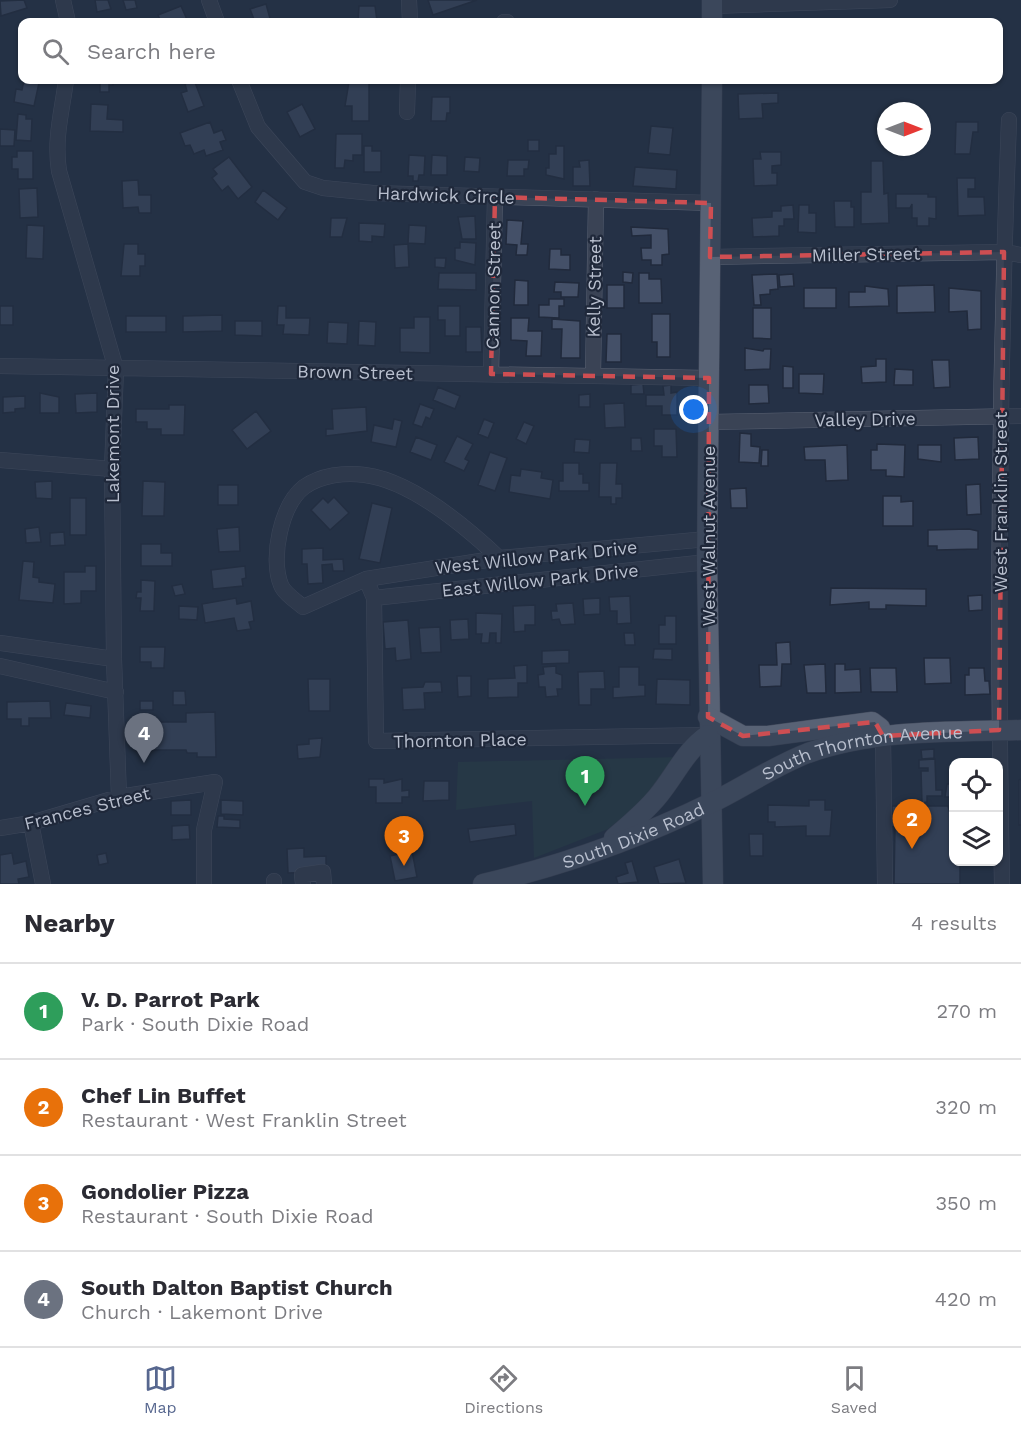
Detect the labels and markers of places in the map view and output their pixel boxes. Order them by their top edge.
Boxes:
pin: 4 [124,714,164,763]
pin: 1 [566,756,604,806]
pin: 2 [892,800,932,849]
pin: 3 [384,816,424,866]

